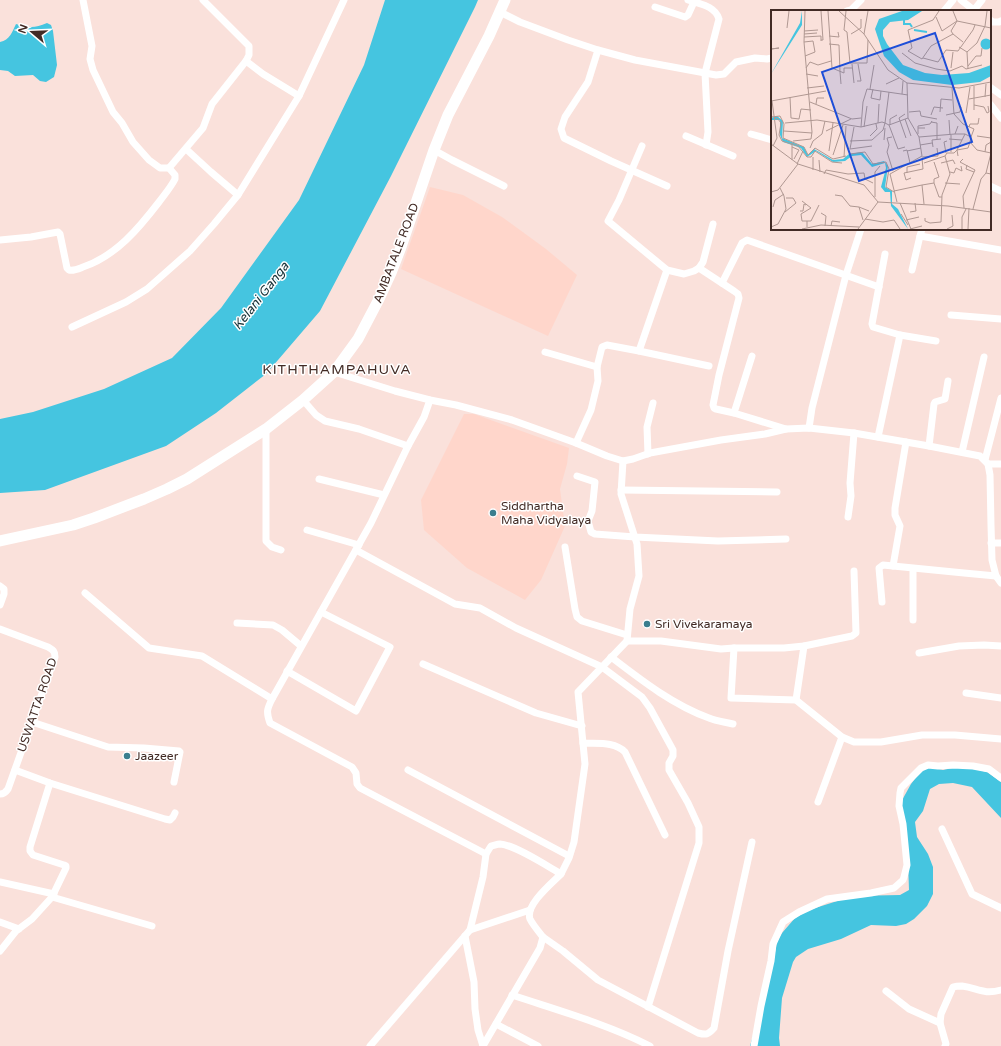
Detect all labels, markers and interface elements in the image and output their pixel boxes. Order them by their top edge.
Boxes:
inset map [771,10,991,230]
north arrow [12,12,52,52]
text: N [15,23,31,35]
street label: AMBATALE ROAD [370,201,422,305]
water label: Kelani Ganga [230,258,293,333]
district label: KITHTHAMPAHUVA [262,361,412,378]
place label: Siddhartha Maha Vidyalaya [501,499,591,527]
marker: Siddhartha Maha Vidyalaya [488,508,498,518]
place label: Sri Vivekaramaya [655,617,753,631]
marker: Sri Vivekaramaya [642,619,652,629]
street label: USWATTA ROAD [14,656,60,754]
place label: Jaazeer [135,749,179,763]
marker: Jaazeer [122,751,132,761]

